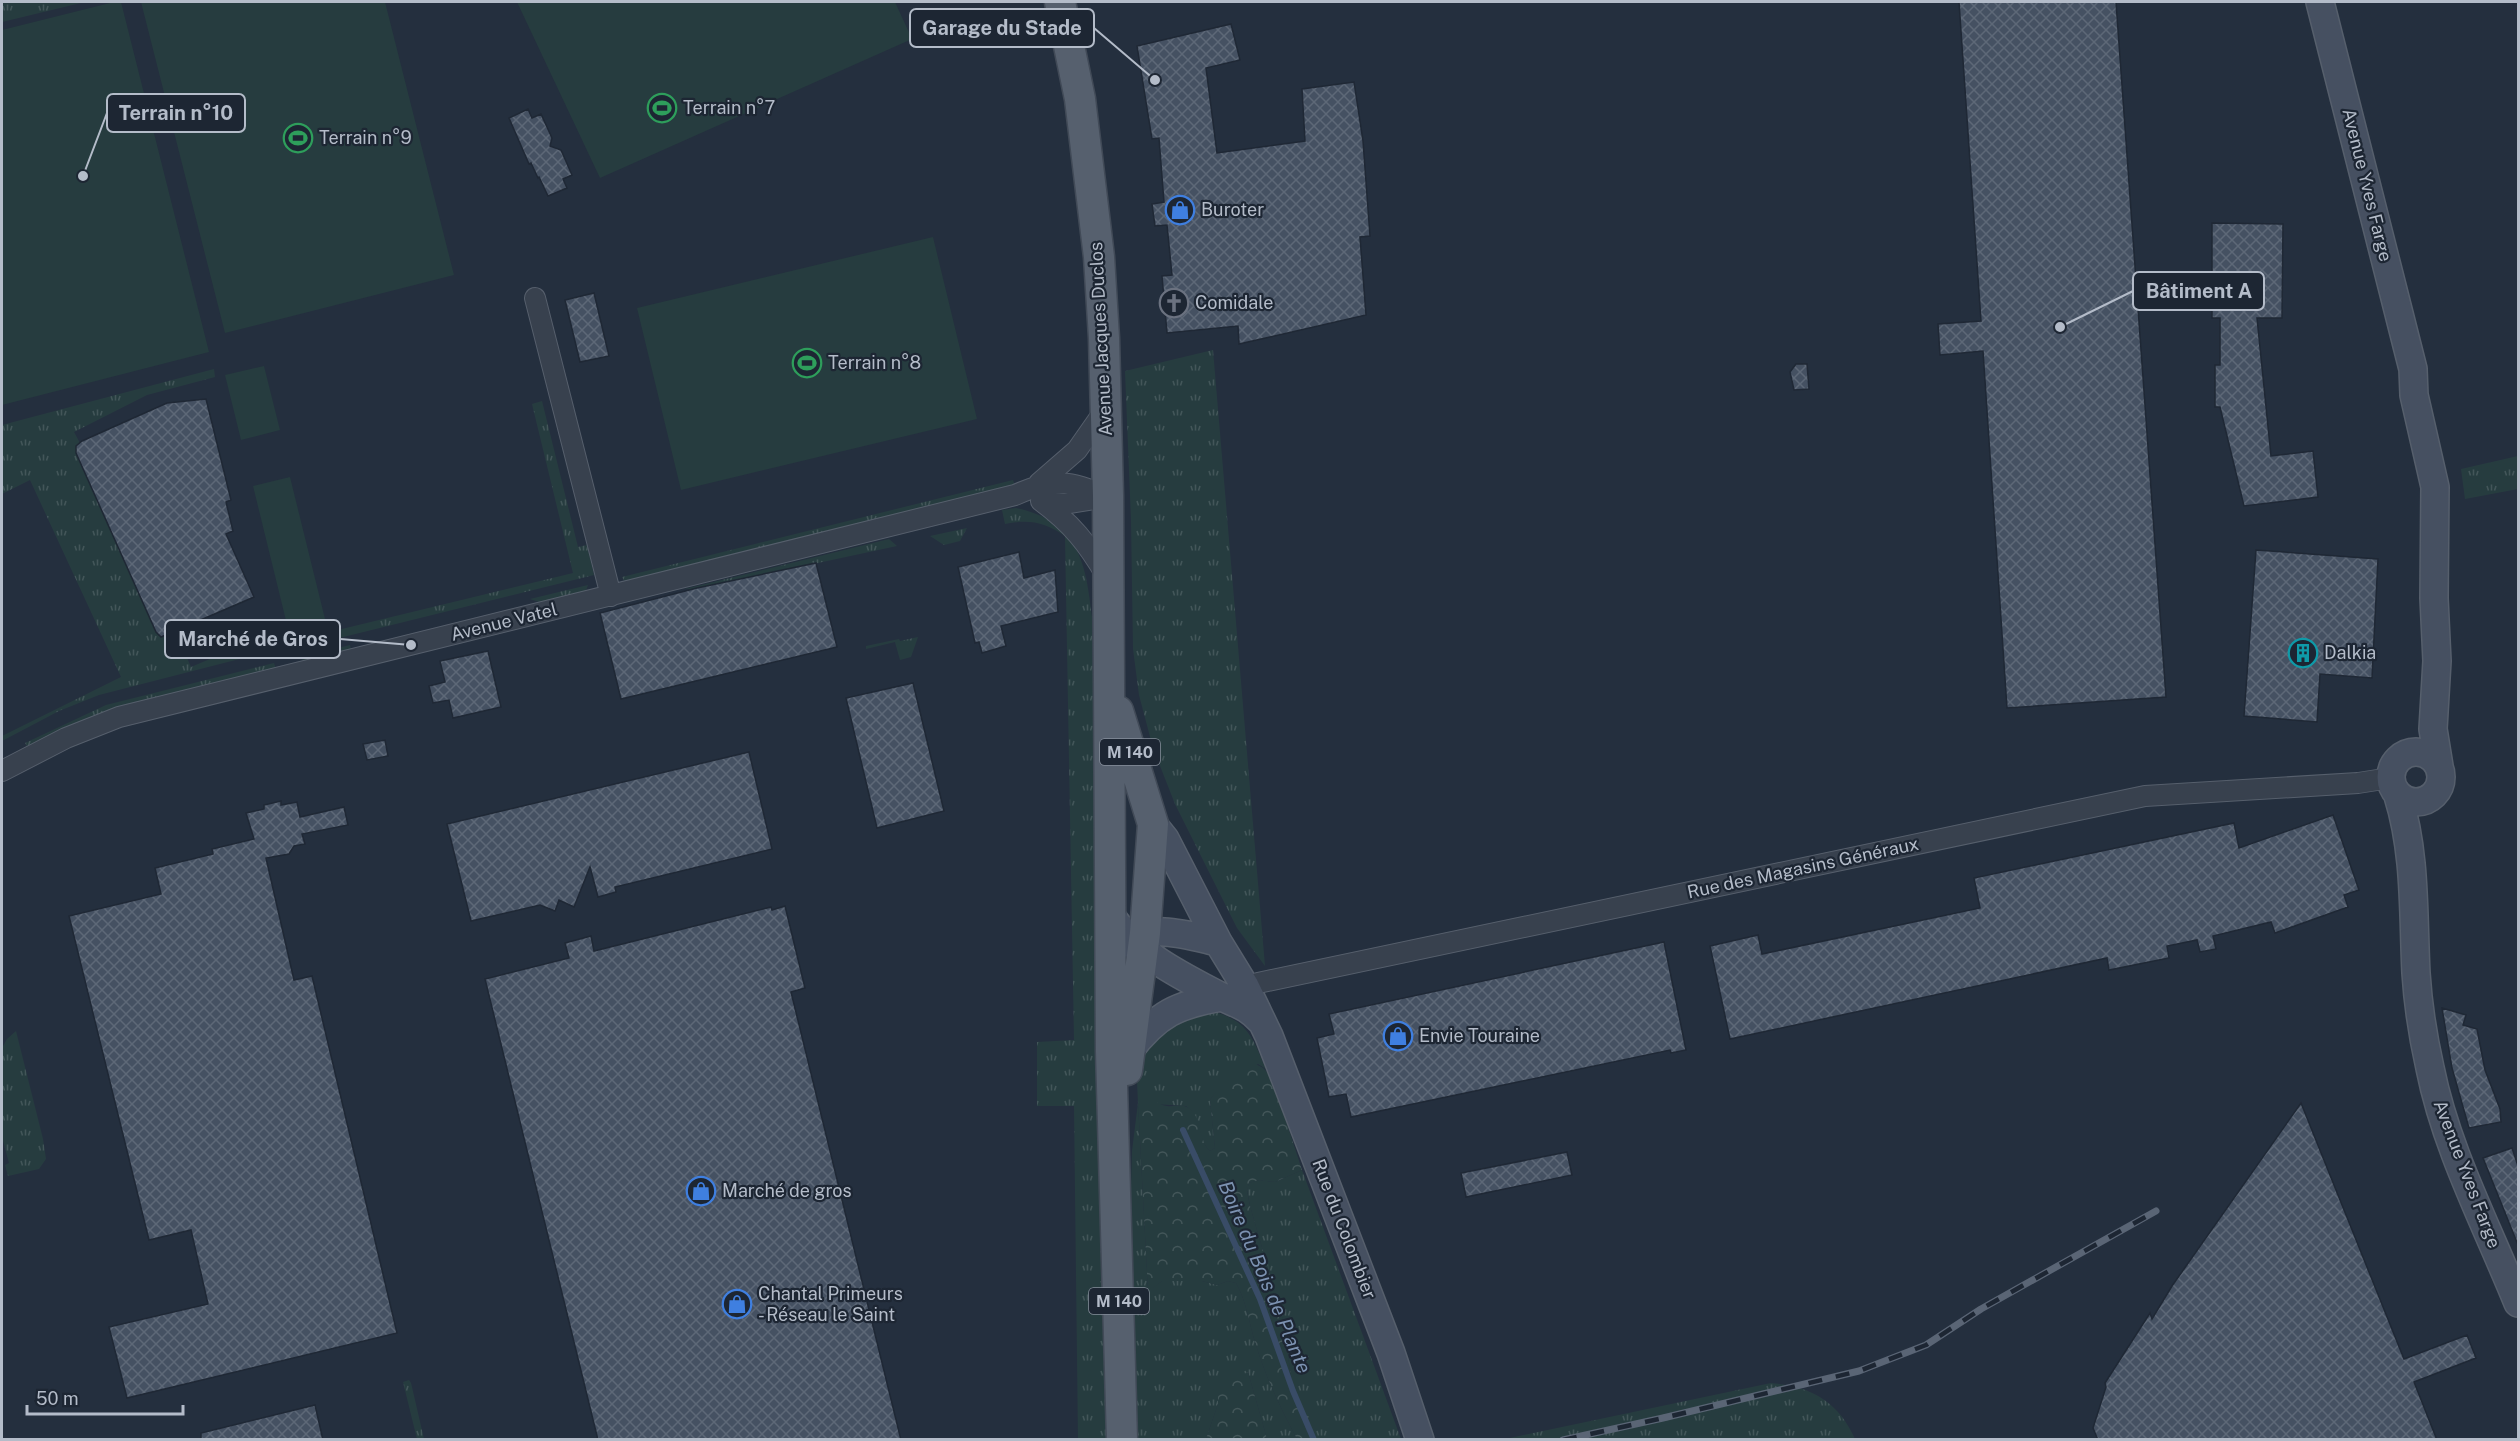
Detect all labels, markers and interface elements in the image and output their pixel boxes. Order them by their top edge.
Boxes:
callout: Garage du Stade [910,9,1094,47]
text: Garage du Stade [922,16,1082,40]
sports icon: Terrain n°7 [646,92,678,124]
callout: Terrain n°10 [107,94,245,132]
place label: Terrain n°7 [683,97,775,118]
text: Terrain n°10 [119,101,233,125]
street label: Avenue Yves Farge [2338,106,2397,264]
sports icon: Terrain n°9 [282,122,314,154]
place label: Terrain n°9 [319,127,412,148]
shop icon: Buroter [1164,194,1196,226]
place label: Buroter [1201,199,1264,220]
street label: Avenue Jacques Duclos [1085,241,1116,437]
callout: Bâtiment A [2133,272,2264,310]
text: Bâtiment A [2146,279,2252,303]
church icon: Comidale [1158,287,1190,319]
place label: Comidale [1195,292,1273,313]
sports icon: Terrain n°8 [791,347,823,379]
place label: Terrain n°8 [828,352,921,373]
street label: Avenue Vatel [448,598,559,645]
callout: Marché de Gros [165,620,340,658]
text: Marché de Gros [178,627,328,651]
building icon: Dalkia [2287,637,2319,669]
place label: Dalkia [2324,642,2376,663]
road number: M 140 [1100,739,1160,765]
street label: Rue des Magasins Généraux [1685,833,1921,902]
shop icon: Envie Touraine [1382,1020,1414,1052]
place label: Envie Touraine [1419,1025,1540,1046]
street label: Avenue Yves Farge [2430,1097,2505,1251]
street label: Rue du Colombier [1308,1156,1381,1302]
shop icon: Marché de gros [685,1175,717,1207]
water label: Boire du Bois de Plante [1214,1177,1317,1377]
place label: Marché de gros [722,1180,852,1201]
place label: Chantal Primeurs - Réseau le Saint [758,1283,903,1325]
shop icon: Chantal Primeurs - Réseau le Saint [721,1288,753,1320]
road number: M 140 [1089,1288,1149,1314]
scale bar [27,1378,183,1416]
text: 50 m [36,1388,79,1409]

